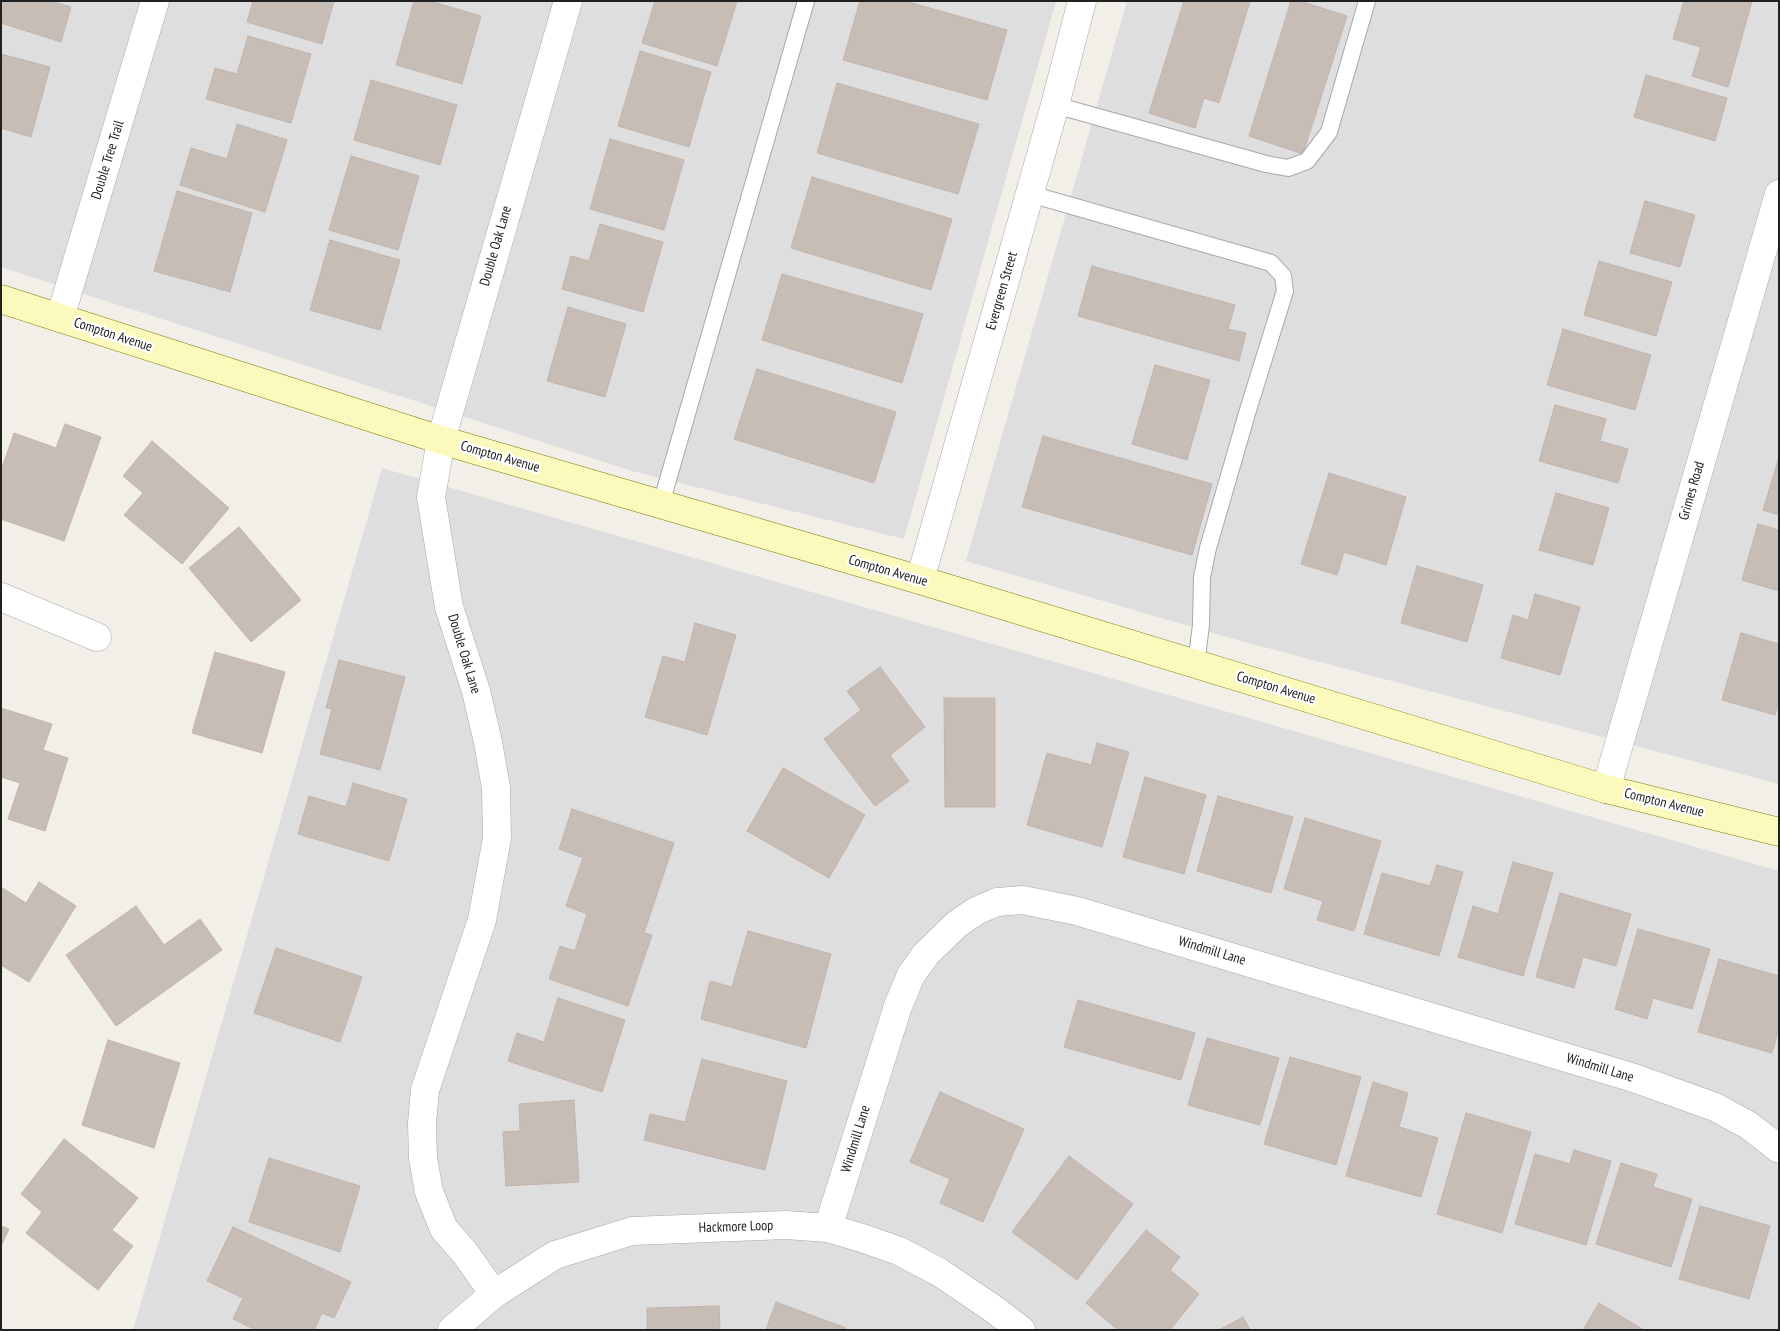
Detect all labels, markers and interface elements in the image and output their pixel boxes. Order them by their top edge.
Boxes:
street label: Double Tree Trail [88,118,128,202]
street label: Double Oak Lane [477,204,515,288]
street label: Evergreen Street [983,250,1021,332]
street label: Compton Avenue [72,314,154,356]
street label: Compton Avenue [458,438,542,476]
street label: Grimes Road [1676,460,1708,522]
street label: Compton Avenue [846,552,930,590]
street label: Double Oak Lane [444,612,484,696]
street label: Compton Avenue [1235,668,1317,708]
street label: Compton Avenue [1622,785,1706,821]
street label: Windmill Lane [1176,933,1248,969]
street label: Windmill Lane [1564,1050,1636,1086]
street label: Windmill Lane [838,1103,874,1175]
street label: Hackmore Loop [698,1217,774,1237]

